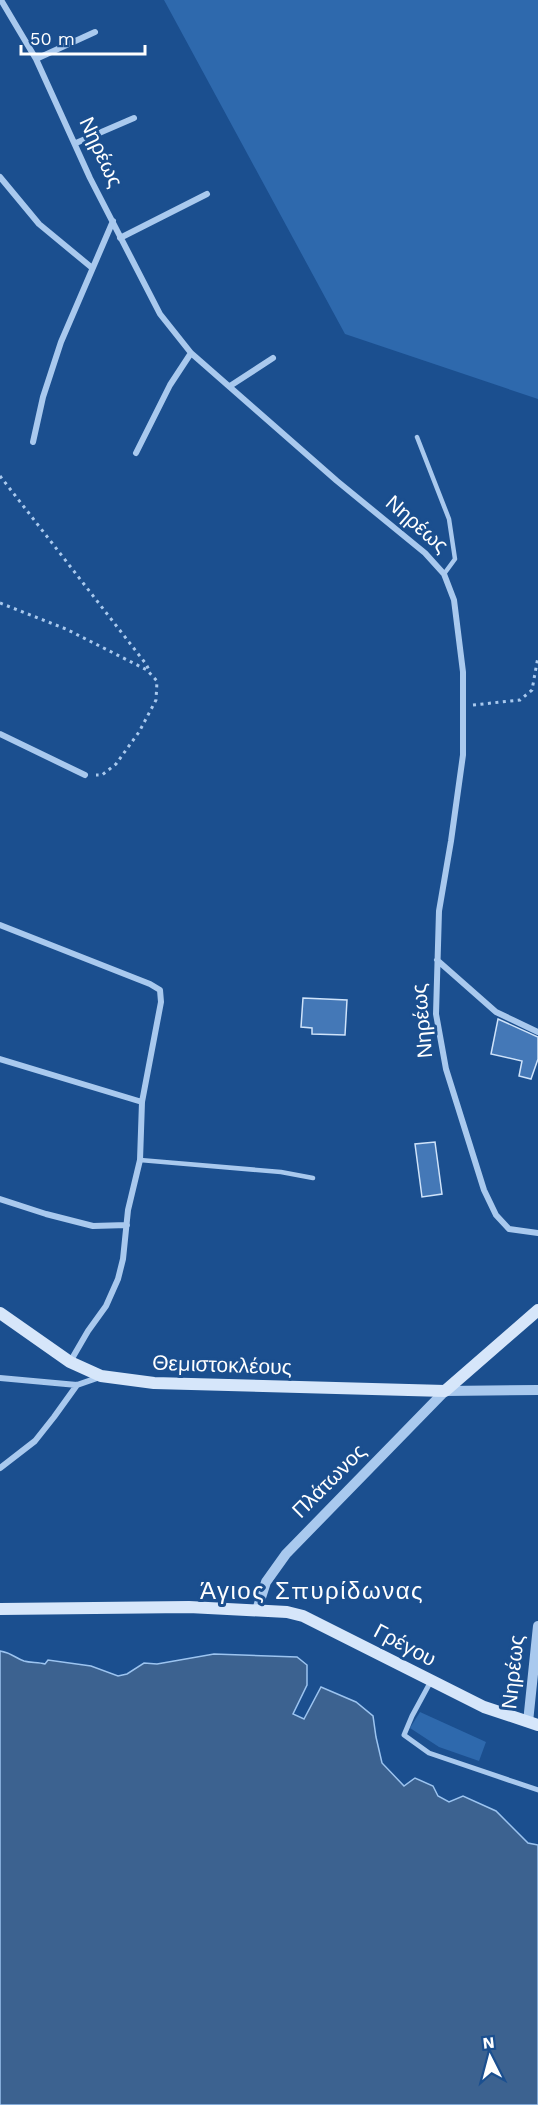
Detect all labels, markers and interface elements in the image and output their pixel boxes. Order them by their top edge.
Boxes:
scale bar [21,18,146,56]
text: 50 m [30,28,75,49]
street label: Νηρέως [74,113,129,191]
street label: Νηρέως [381,490,454,558]
street label: Νηρέως [406,983,437,1059]
street label: Θεμιστοκλέους [152,1350,292,1379]
street label: Πλάτωνος [287,1439,371,1523]
district label: Άγιος Σπυρίδωνας [200,1577,424,1605]
street label: Γρέγου [370,1618,440,1671]
street label: Νηρέως [496,1634,529,1710]
north arrow [460,2027,520,2087]
text: N [482,2033,495,2053]

